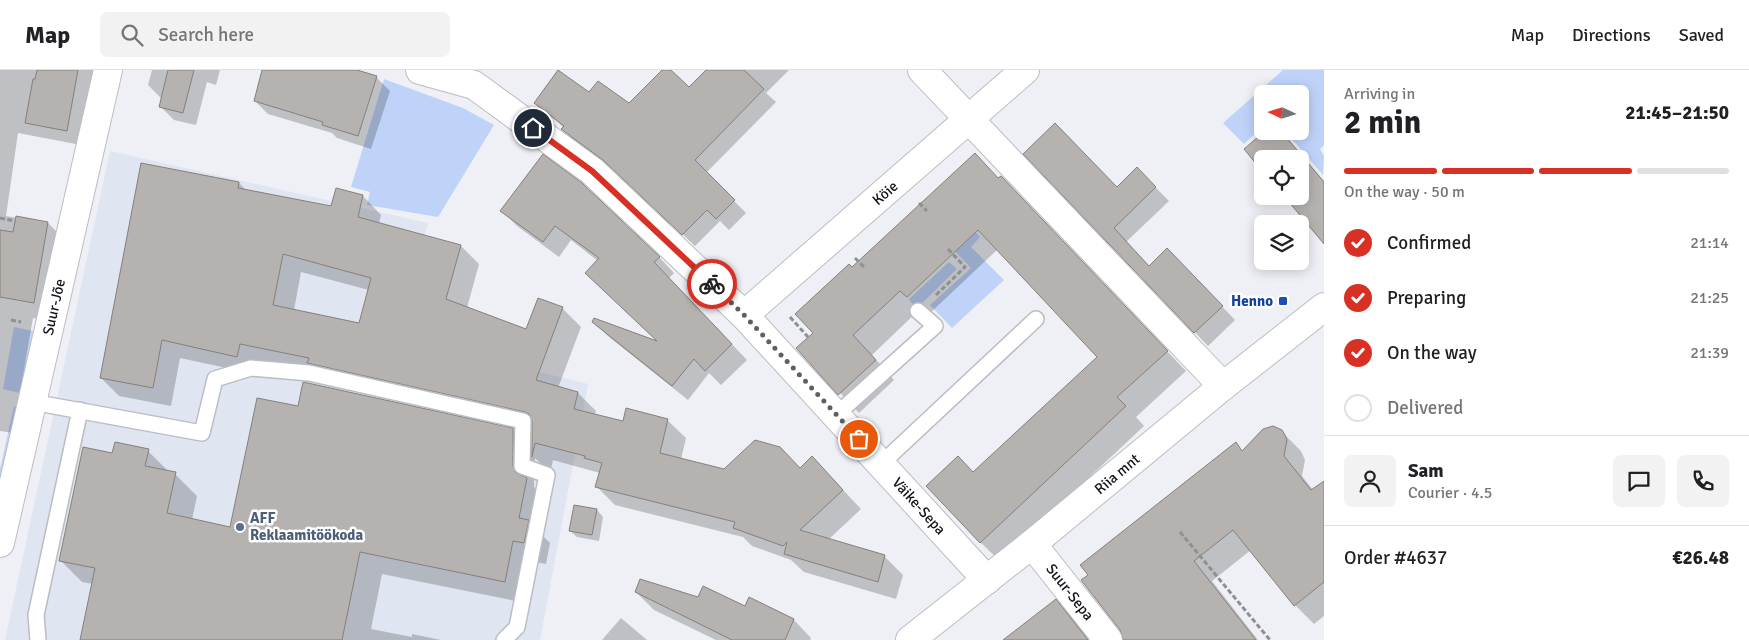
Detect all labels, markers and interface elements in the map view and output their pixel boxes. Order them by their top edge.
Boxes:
search box [100,12,450,57]
text: Map [25,20,70,50]
icon: search [118,21,146,49]
text: Search here [158,23,254,47]
text: Map [1511,24,1544,46]
text: Directions [1572,24,1651,46]
text: Saved [1679,24,1724,46]
text: Arriving in [1344,84,1415,104]
north arrow [1254,85,1309,140]
map controls [1254,85,1309,270]
text: 21:45–21:50 [1625,101,1729,125]
text: 2 min [1344,103,1421,142]
pin [512,107,554,149]
icon: home [519,114,547,142]
button: locate [1254,150,1309,205]
street label: Köie [869,177,901,209]
text: On the way · 50 m [1344,182,1465,202]
button: layers [1254,215,1309,270]
icon: check [1344,229,1372,257]
text: Confirmed [1387,231,1471,255]
text: 21:14 [1690,233,1729,253]
courier [687,259,737,309]
icon: bike [698,270,726,298]
street label: Suur-Jõe [39,277,69,337]
icon: check [1344,284,1372,312]
text: Preparing [1387,286,1466,310]
text: 21:25 [1690,288,1729,308]
place label: Henno [1231,292,1273,310]
marker: Henno [1277,295,1289,307]
icon: check [1344,339,1372,367]
text: On the way [1387,341,1477,365]
text: 21:39 [1690,343,1729,363]
text: Delivered [1387,396,1463,420]
pin [838,418,880,460]
icon: bag [845,425,873,453]
street label: Riia mnt [1091,450,1143,498]
button: person [1344,455,1396,507]
button: chat [1613,455,1665,507]
button: phone [1677,455,1729,507]
text: Sam [1408,459,1444,483]
street label: Väike-Sepa [889,474,949,538]
text: Courier · 4.5 [1408,483,1492,503]
place label: AFF Reklaamitöökoda [250,509,363,544]
marker: AFF Reklaamitöökoda [234,521,246,533]
text: Order #4637 [1344,546,1447,570]
text: €26.48 [1672,546,1729,570]
street label: Suur-Sepa [1042,560,1098,624]

